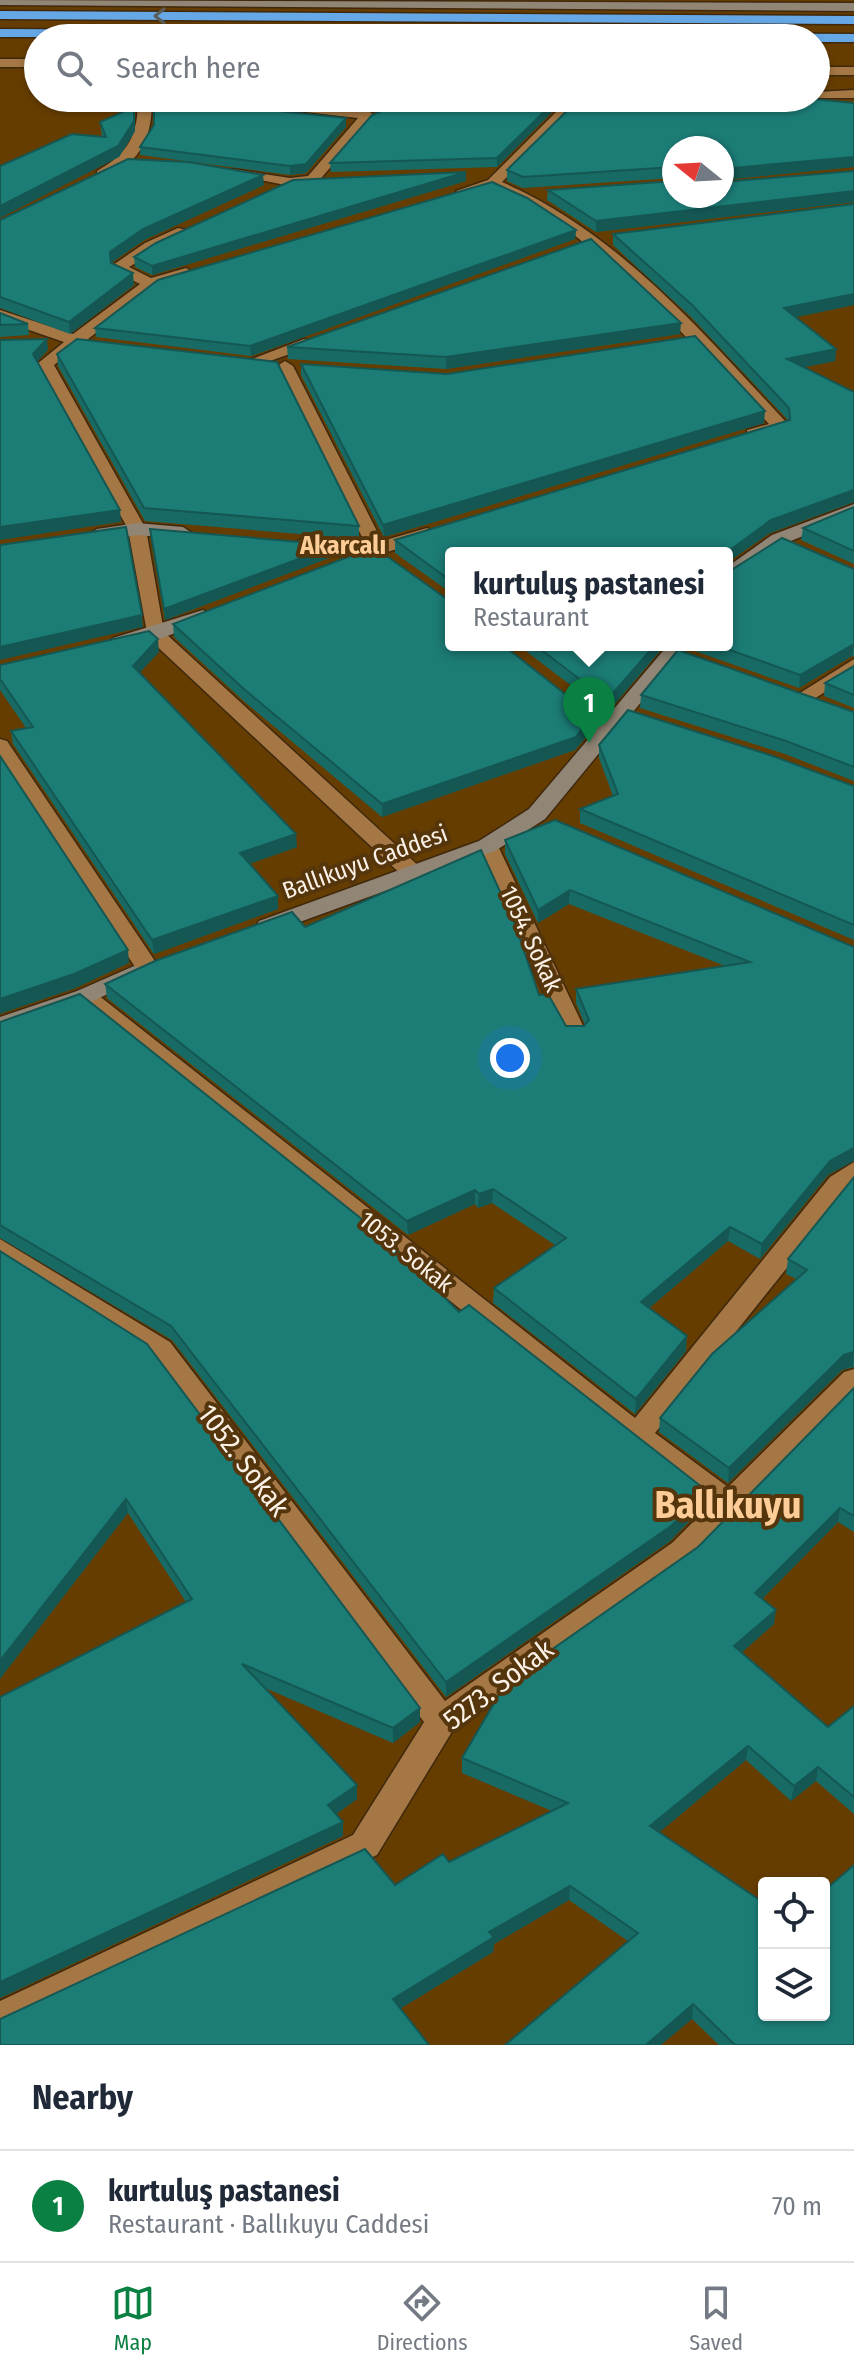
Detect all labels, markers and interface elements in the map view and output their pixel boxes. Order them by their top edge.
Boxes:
one-way arrow [153,7,166,25]
search box [24,24,830,112]
icon: search [52,46,96,90]
text: Search here [116,50,261,86]
north arrow [662,136,734,208]
district label: Akarcalı [299,530,386,561]
popup [445,547,733,651]
text: kurtuluş pastanesi [473,566,705,602]
text: Restaurant [473,602,589,633]
pin: 1 [563,677,615,743]
street label: Ballıkuyu Caddesi [279,819,451,905]
street label: 1054. Sokak [494,882,568,997]
your location [490,1038,530,1078]
street label: 1053. Sokak [353,1206,459,1299]
street label: 1052. Sokak [191,1398,297,1523]
district label: Ballıkuyu [655,1482,801,1528]
street label: 5273. Sokak [437,1632,561,1736]
map controls [758,1877,830,2021]
button: locate [758,1877,830,1949]
button: layers [758,1949,830,2021]
text: Nearby [32,2077,133,2118]
text: kurtuluş pastanesi [108,2173,340,2209]
text: 1 [53,2191,64,2222]
text: 70 m [772,2191,822,2222]
text: Restaurant · Ballıkuyu Caddesi [108,2209,429,2240]
tab: Map [111,2281,155,2356]
tab: Directions [377,2281,468,2356]
tab: Saved [689,2281,743,2356]

